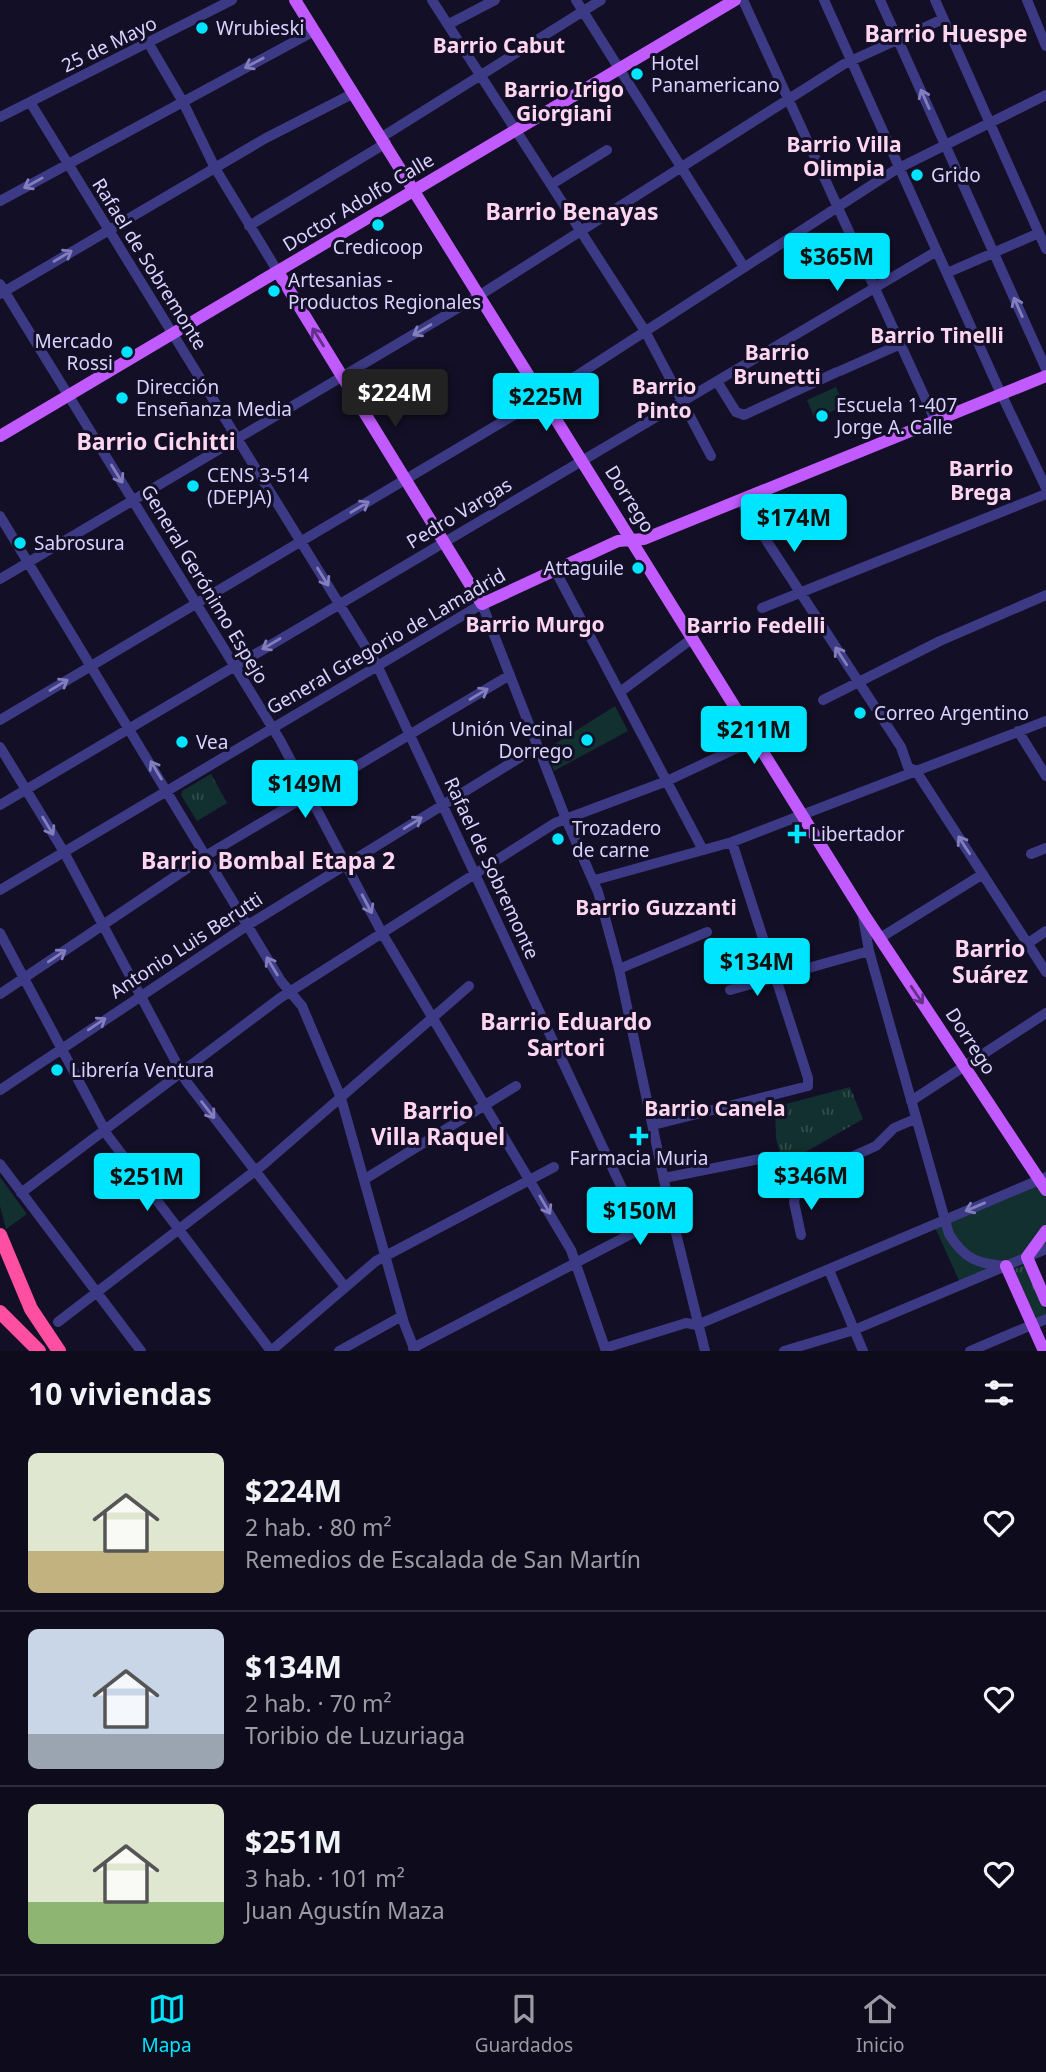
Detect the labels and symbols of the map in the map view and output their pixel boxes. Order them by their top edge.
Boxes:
street label: 25 de Mayo [57,10,161,78]
place label: Wrubieski [216,15,305,41]
district label: Barrio Huespe [865,17,1027,49]
marker: Wrubieski [194,20,210,36]
district label: Barrio Cabut [433,31,565,59]
place label: Hotel Panamericano [651,50,780,98]
one-way arrow [245,57,265,71]
marker: Hotel Panamericano [629,66,645,82]
district label: Barrio Irigo Giorgiani [504,75,624,127]
one-way arrow [918,89,931,110]
district label: Barrio Villa Olimpia [786,130,902,182]
street label: Doctor Adolfo Calle [278,147,438,257]
place label: Grido [931,162,981,188]
marker: Grido [909,167,925,183]
street label: Rafael de Sobremonte [87,173,213,355]
one-way arrow [23,176,43,190]
district label: Barrio Benayas [485,195,659,227]
marker: Credicoop [370,217,386,233]
pin: $365M [788,233,886,293]
place label: Credicoop [333,234,423,260]
one-way arrow [52,249,72,263]
place label: Artesanias - Productos Regionales [288,267,481,315]
marker: Artesanias - Productos Regionales [266,283,282,299]
one-way arrow [1011,296,1024,318]
district label: Barrio Tinelli [870,321,1004,349]
one-way arrow [412,323,432,337]
place label: Mercado Rossi [35,328,113,376]
one-way arrow [311,328,325,348]
district label: Barrio Brunetti [733,338,821,390]
marker: Mercado Rossi [119,344,135,360]
pin: $224M [346,370,444,429]
district label: Barrio Pinto [632,372,696,424]
place label: Dirección Enseñanza Media [136,374,292,422]
pin: $225M [497,374,595,433]
marker: Dirección Enseñanza Media [114,390,130,406]
place label: Escuela 1-407 Jorge A. Calle [834,392,957,440]
marker: Escuela 1-407 Jorge A. Calle [814,408,830,424]
district label: Barrio Cichitti [76,425,236,457]
district label: Barrio Brega [949,454,1013,506]
street label: Dorrego [599,460,661,538]
place label: CENS 3-514 (DEPJA) [207,462,309,510]
one-way arrow [111,464,125,484]
street label: Pedro Vargas [401,471,517,555]
marker: CENS 3-514 (DEPJA) [185,478,201,494]
street label: General Gerónimo Espejo [135,480,275,688]
pin: $174M [745,494,843,554]
one-way arrow [349,500,369,514]
place label: Sabrosura [34,530,125,556]
marker: Sabrosura [12,535,28,551]
place label: Attaguile [544,555,624,581]
marker: Attaguile [630,560,646,576]
street label: General Gregorio de Lamadrid [262,562,510,720]
one-way arrow [317,567,331,587]
district label: Barrio Murgo [465,610,605,638]
district label: Barrio Fedelli [687,611,825,639]
one-way arrow [262,638,282,652]
one-way arrow [834,647,849,666]
one-way arrow [48,678,68,692]
one-way arrow [468,686,488,700]
place label: Correo Argentino [874,700,1029,726]
marker: Correo Argentino [852,705,868,721]
pin: $211M [705,706,803,766]
place label: Unión Vecinal Dorrego [451,716,573,764]
place label: Vea [196,729,228,755]
marker: Unión Vecinal Dorrego [579,732,595,748]
marker: Vea [174,734,190,750]
pin: $149M [256,760,354,820]
one-way arrow [149,761,163,781]
street label: Rafael de Sobremonte [438,773,546,963]
one-way arrow [402,815,422,829]
place label: Trozadero de carne [572,815,661,863]
one-way arrow [42,816,56,836]
place label: Libertador [811,821,905,847]
marker: Libertador [789,826,805,842]
marker: Trozadero de carne [550,831,566,847]
one-way arrow [957,836,972,855]
district label: Barrio Bombal Etapa 2 [141,844,395,876]
street label: Antonio Luis Berutti [105,886,267,1004]
one-way arrow [360,893,374,914]
district label: Barrio Guzzanti [575,893,737,921]
district label: Barrio Suárez [952,932,1028,990]
pin: $134M [708,939,806,998]
one-way arrow [46,948,66,962]
one-way arrow [265,956,279,976]
one-way arrow [910,985,925,1004]
street label: Dorrego [940,1003,1002,1079]
district label: Barrio Eduardo Sartori [480,1005,652,1063]
one-way arrow [87,1017,106,1032]
place label: Librería Ventura [71,1057,214,1083]
marker: Librería Ventura [49,1062,65,1078]
district label: Barrio Villa Raquel [371,1094,505,1152]
district label: Barrio Canela [644,1094,786,1122]
one-way arrow [200,1100,215,1118]
marker: Farmacia Muria [631,1128,647,1144]
place label: Farmacia Muria [570,1145,708,1171]
pin: $346M [762,1152,860,1212]
pin: $251M [98,1154,196,1213]
pin: $150M [591,1188,689,1247]
one-way arrow [538,1195,552,1215]
one-way arrow [965,1201,986,1214]

